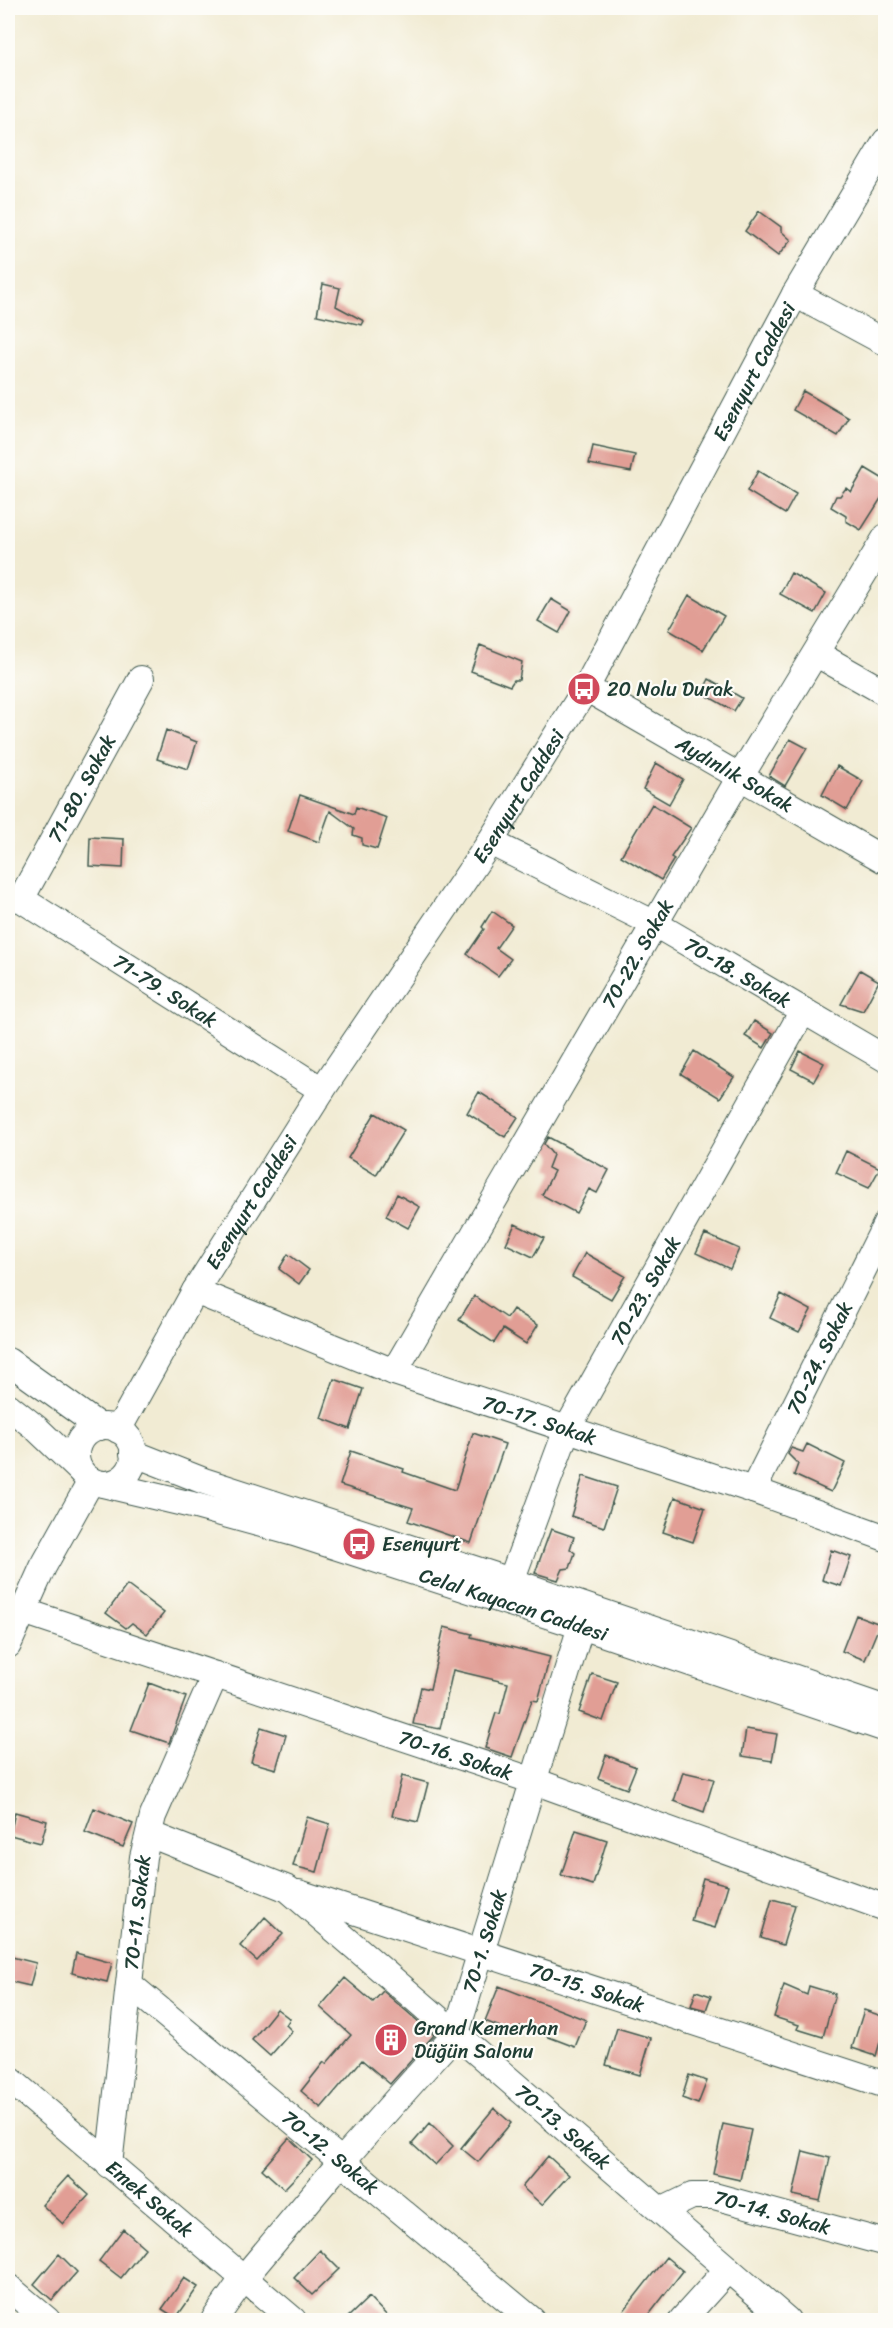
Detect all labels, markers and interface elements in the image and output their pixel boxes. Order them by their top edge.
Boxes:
street label: Esenyurt Caddesi [703,294,806,447]
bus stop icon: 20 Nolu Durak [566,671,602,707]
place label: 20 Nolu Durak [607,672,734,707]
street label: Esenyurt Caddesi [463,721,575,871]
street label: Aydınlık Sokak [668,725,801,822]
street label: 71-80. Sokak [37,727,125,849]
street label: 70-22. Sokak [592,892,683,1015]
street label: 70-18. Sokak [677,927,798,1018]
street label: 71-79. Sokak [106,944,225,1037]
street label: Esenyurt Caddesi [195,1127,308,1276]
street label: 70-23. Sokak [600,1229,690,1352]
street label: 70-24. Sokak [776,1295,862,1420]
street label: 70-17. Sokak [478,1385,602,1455]
bus stop icon: Esenyurt [341,1526,377,1562]
place label: Esenyurt [382,1527,462,1562]
street label: Celal Kayacan Caddesi [415,1557,614,1652]
street label: 70-16. Sokak [394,1720,518,1790]
street label: 70-11. Sokak [113,1853,161,1972]
street label: 70-1. Sokak [452,1884,517,1997]
street label: 70-15. Sokak [525,1952,650,2023]
place label: Grand Kemerhan Düğün Salonu [414,2011,558,2069]
building icon: Grand Kemerhan Düğün Salonu [373,2022,409,2058]
street label: 70-13. Sokak [507,2075,620,2179]
street label: 70-12. Sokak [274,2101,388,2204]
street label: Emek Sokak [98,2151,202,2246]
street label: 70-14. Sokak [710,2179,835,2245]

